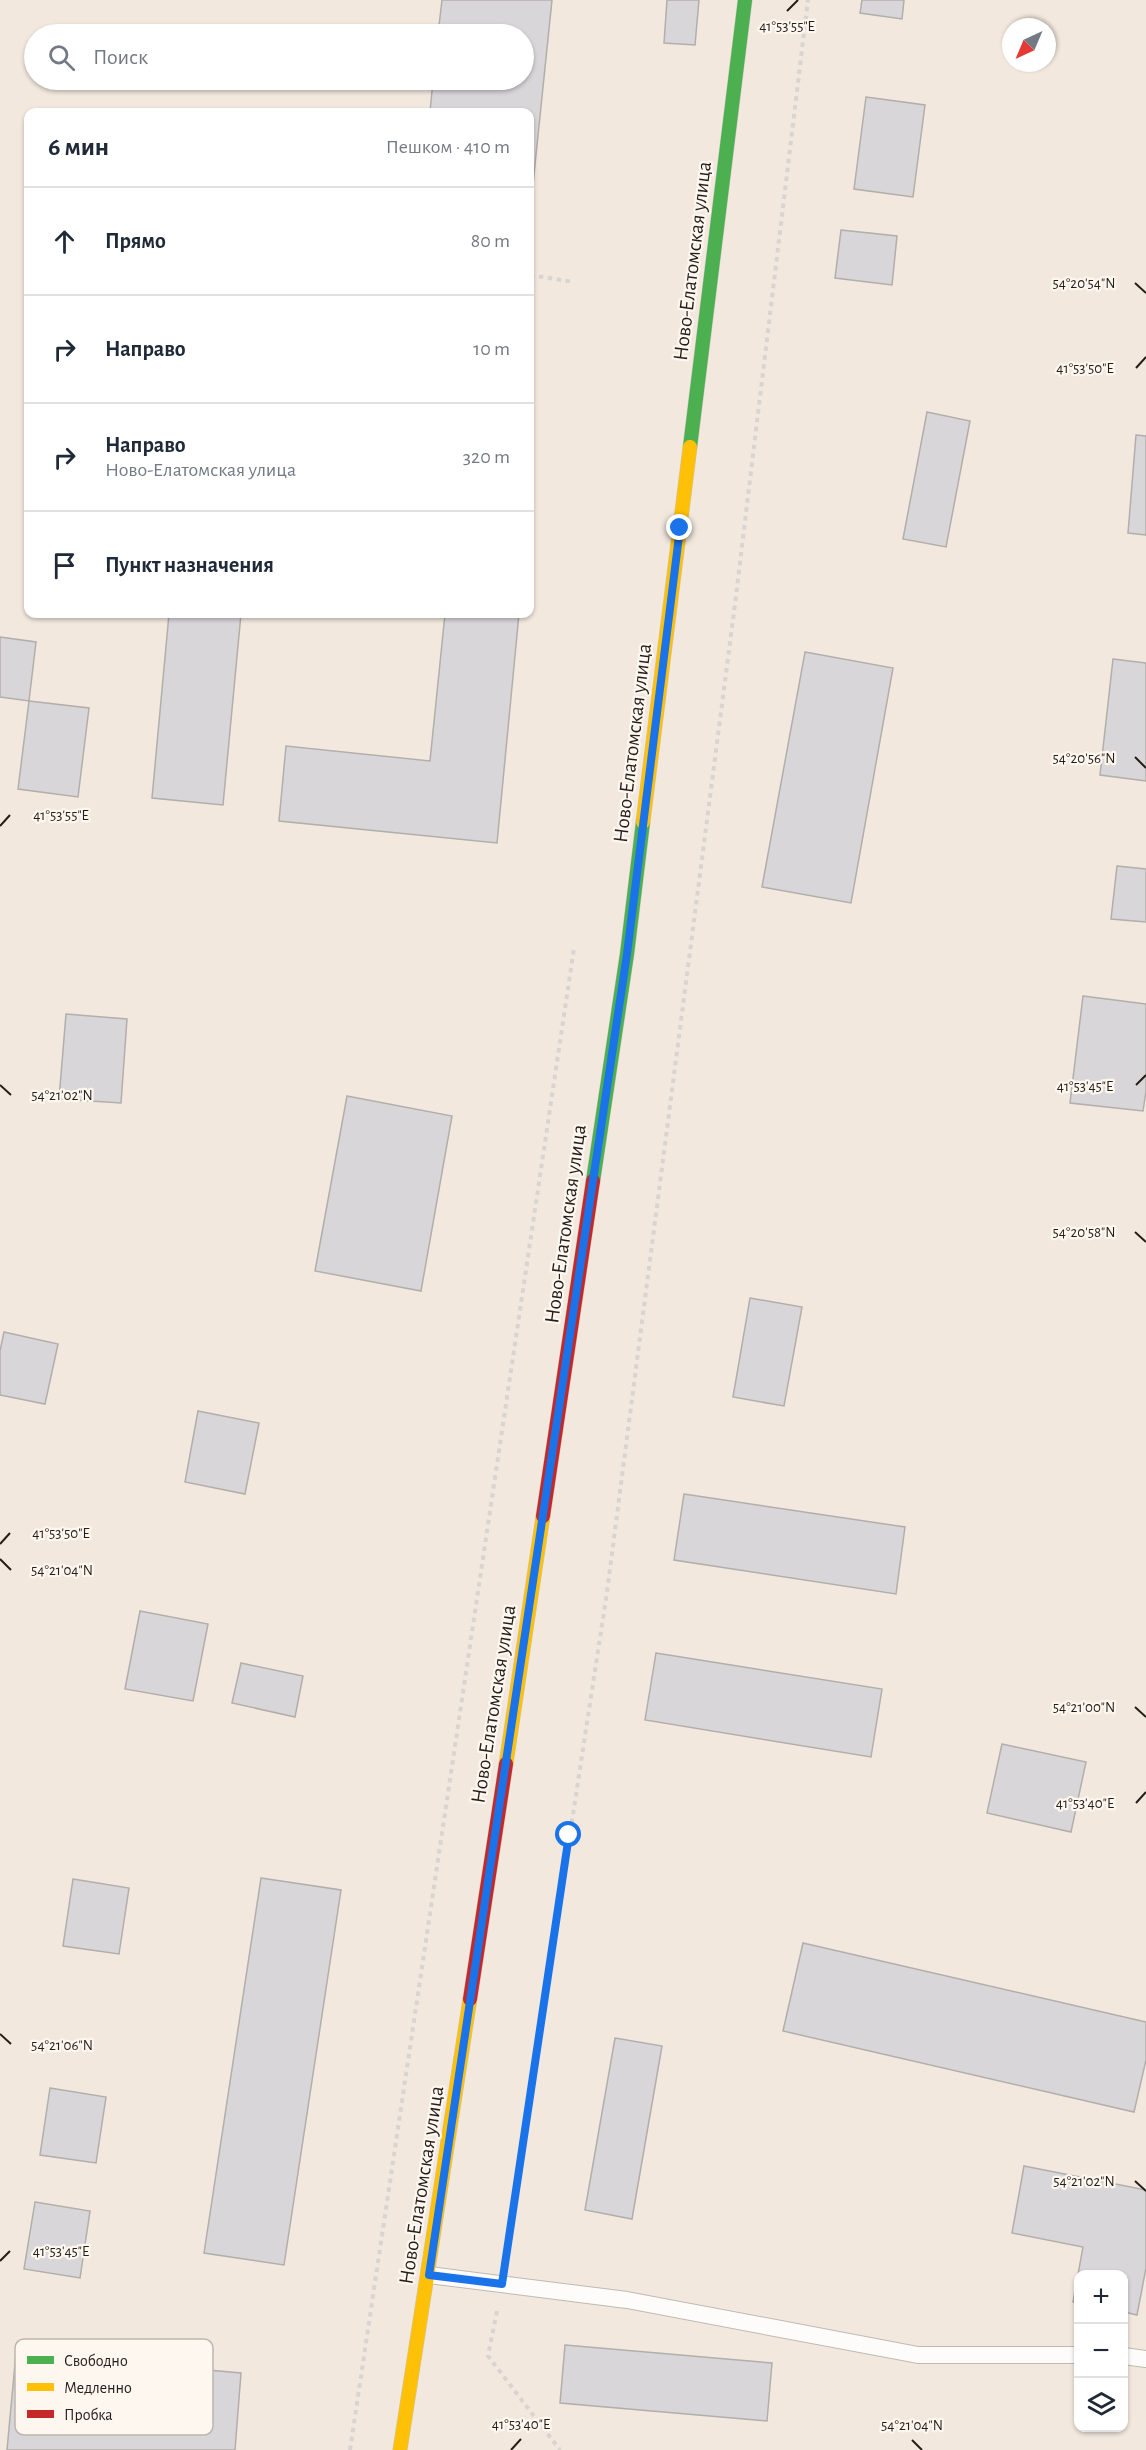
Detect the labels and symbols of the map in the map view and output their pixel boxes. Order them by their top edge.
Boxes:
north arrow [1002,18,1056,72]
text: 41°53'55"E [759,19,815,34]
street label: Ново-Елатомская улица [670,160,715,362]
text: 54°20'54"N [1052,276,1116,291]
text: 41°53'50"E [1056,361,1114,376]
route end [666,514,692,540]
street label: Ново-Елатомская улица [610,642,655,844]
text: 54°20'56"N [1053,751,1115,766]
text: 41°53'55"E [33,808,89,823]
text: 41°53'45"E [1057,1079,1113,1094]
text: 54°21'02"N [31,1088,93,1103]
street label: Ново-Елатомская улица [541,1123,590,1325]
text: 54°20'58"N [1053,1225,1115,1240]
text: 41°53'50"E [32,1526,90,1541]
text: 54°21'04"N [31,1563,93,1578]
street label: Ново-Елатомская улица [467,1603,520,1805]
text: 54°21'00"N [1053,1700,1115,1715]
text: 41°53'40"E [1056,1796,1114,1811]
route start [555,1821,581,1847]
text: 54°21'06"N [31,2038,93,2053]
street label: Ново-Елатомская улица [395,2084,448,2286]
text: 54°21'02"N [1053,2174,1115,2189]
text: 41°53'45"E [33,2244,89,2259]
legend [15,2339,213,2435]
text: Свободно [64,2353,128,2369]
text: Медленно [64,2380,132,2396]
text: Пробка [64,2407,113,2423]
text: 41°53'40"E [492,2417,550,2432]
text: 54°21'04"N [881,2418,943,2433]

